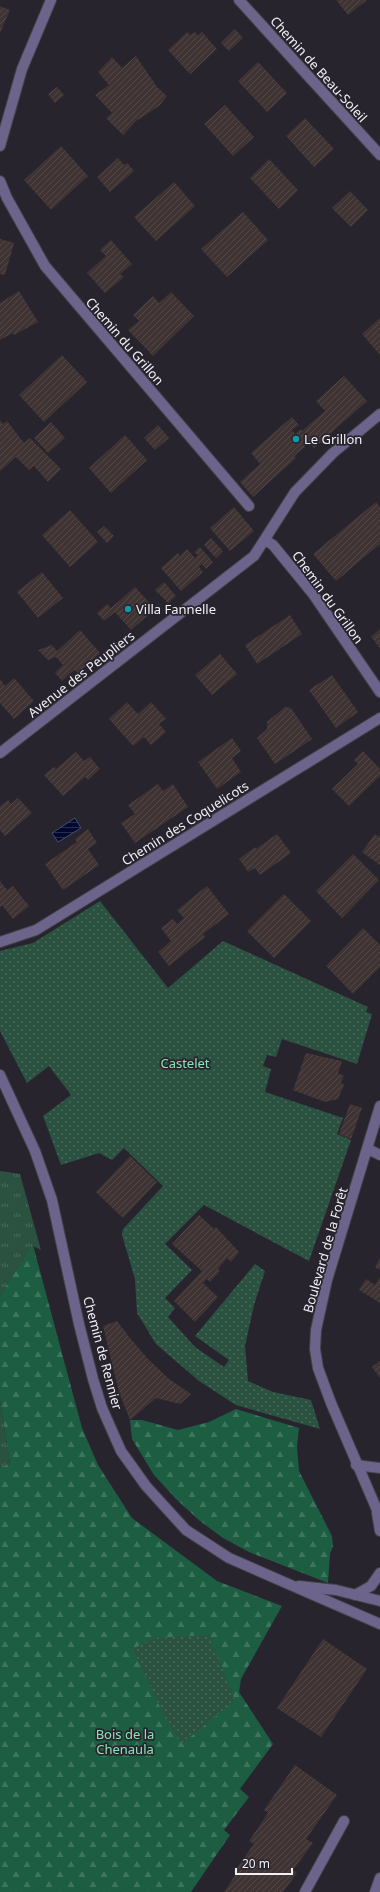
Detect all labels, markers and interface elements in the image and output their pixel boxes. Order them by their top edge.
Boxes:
street label: Chemin de Beau-Soleil [267,12,371,126]
street label: Chemin du Grillon [82,293,168,389]
place label: Le Grillon [304,430,362,448]
marker: Le Grillon [291,434,301,444]
street label: Chemin du Grillon [288,547,368,647]
place label: Villa Fannelle [136,600,216,618]
marker: Villa Fannelle [123,604,133,614]
street label: Avenue des Peupliers [24,627,138,721]
street label: Chemin des Coquelicots [118,777,252,869]
park label: Castelet [160,1054,210,1072]
street label: Boulevard de la Forêt [298,1185,352,1315]
street label: Chemin de Rennier [79,1294,127,1412]
park label: Bois de la Chenaula [96,1725,154,1758]
scale bar [236,1850,292,1876]
text: 20 m [242,1855,270,1872]

